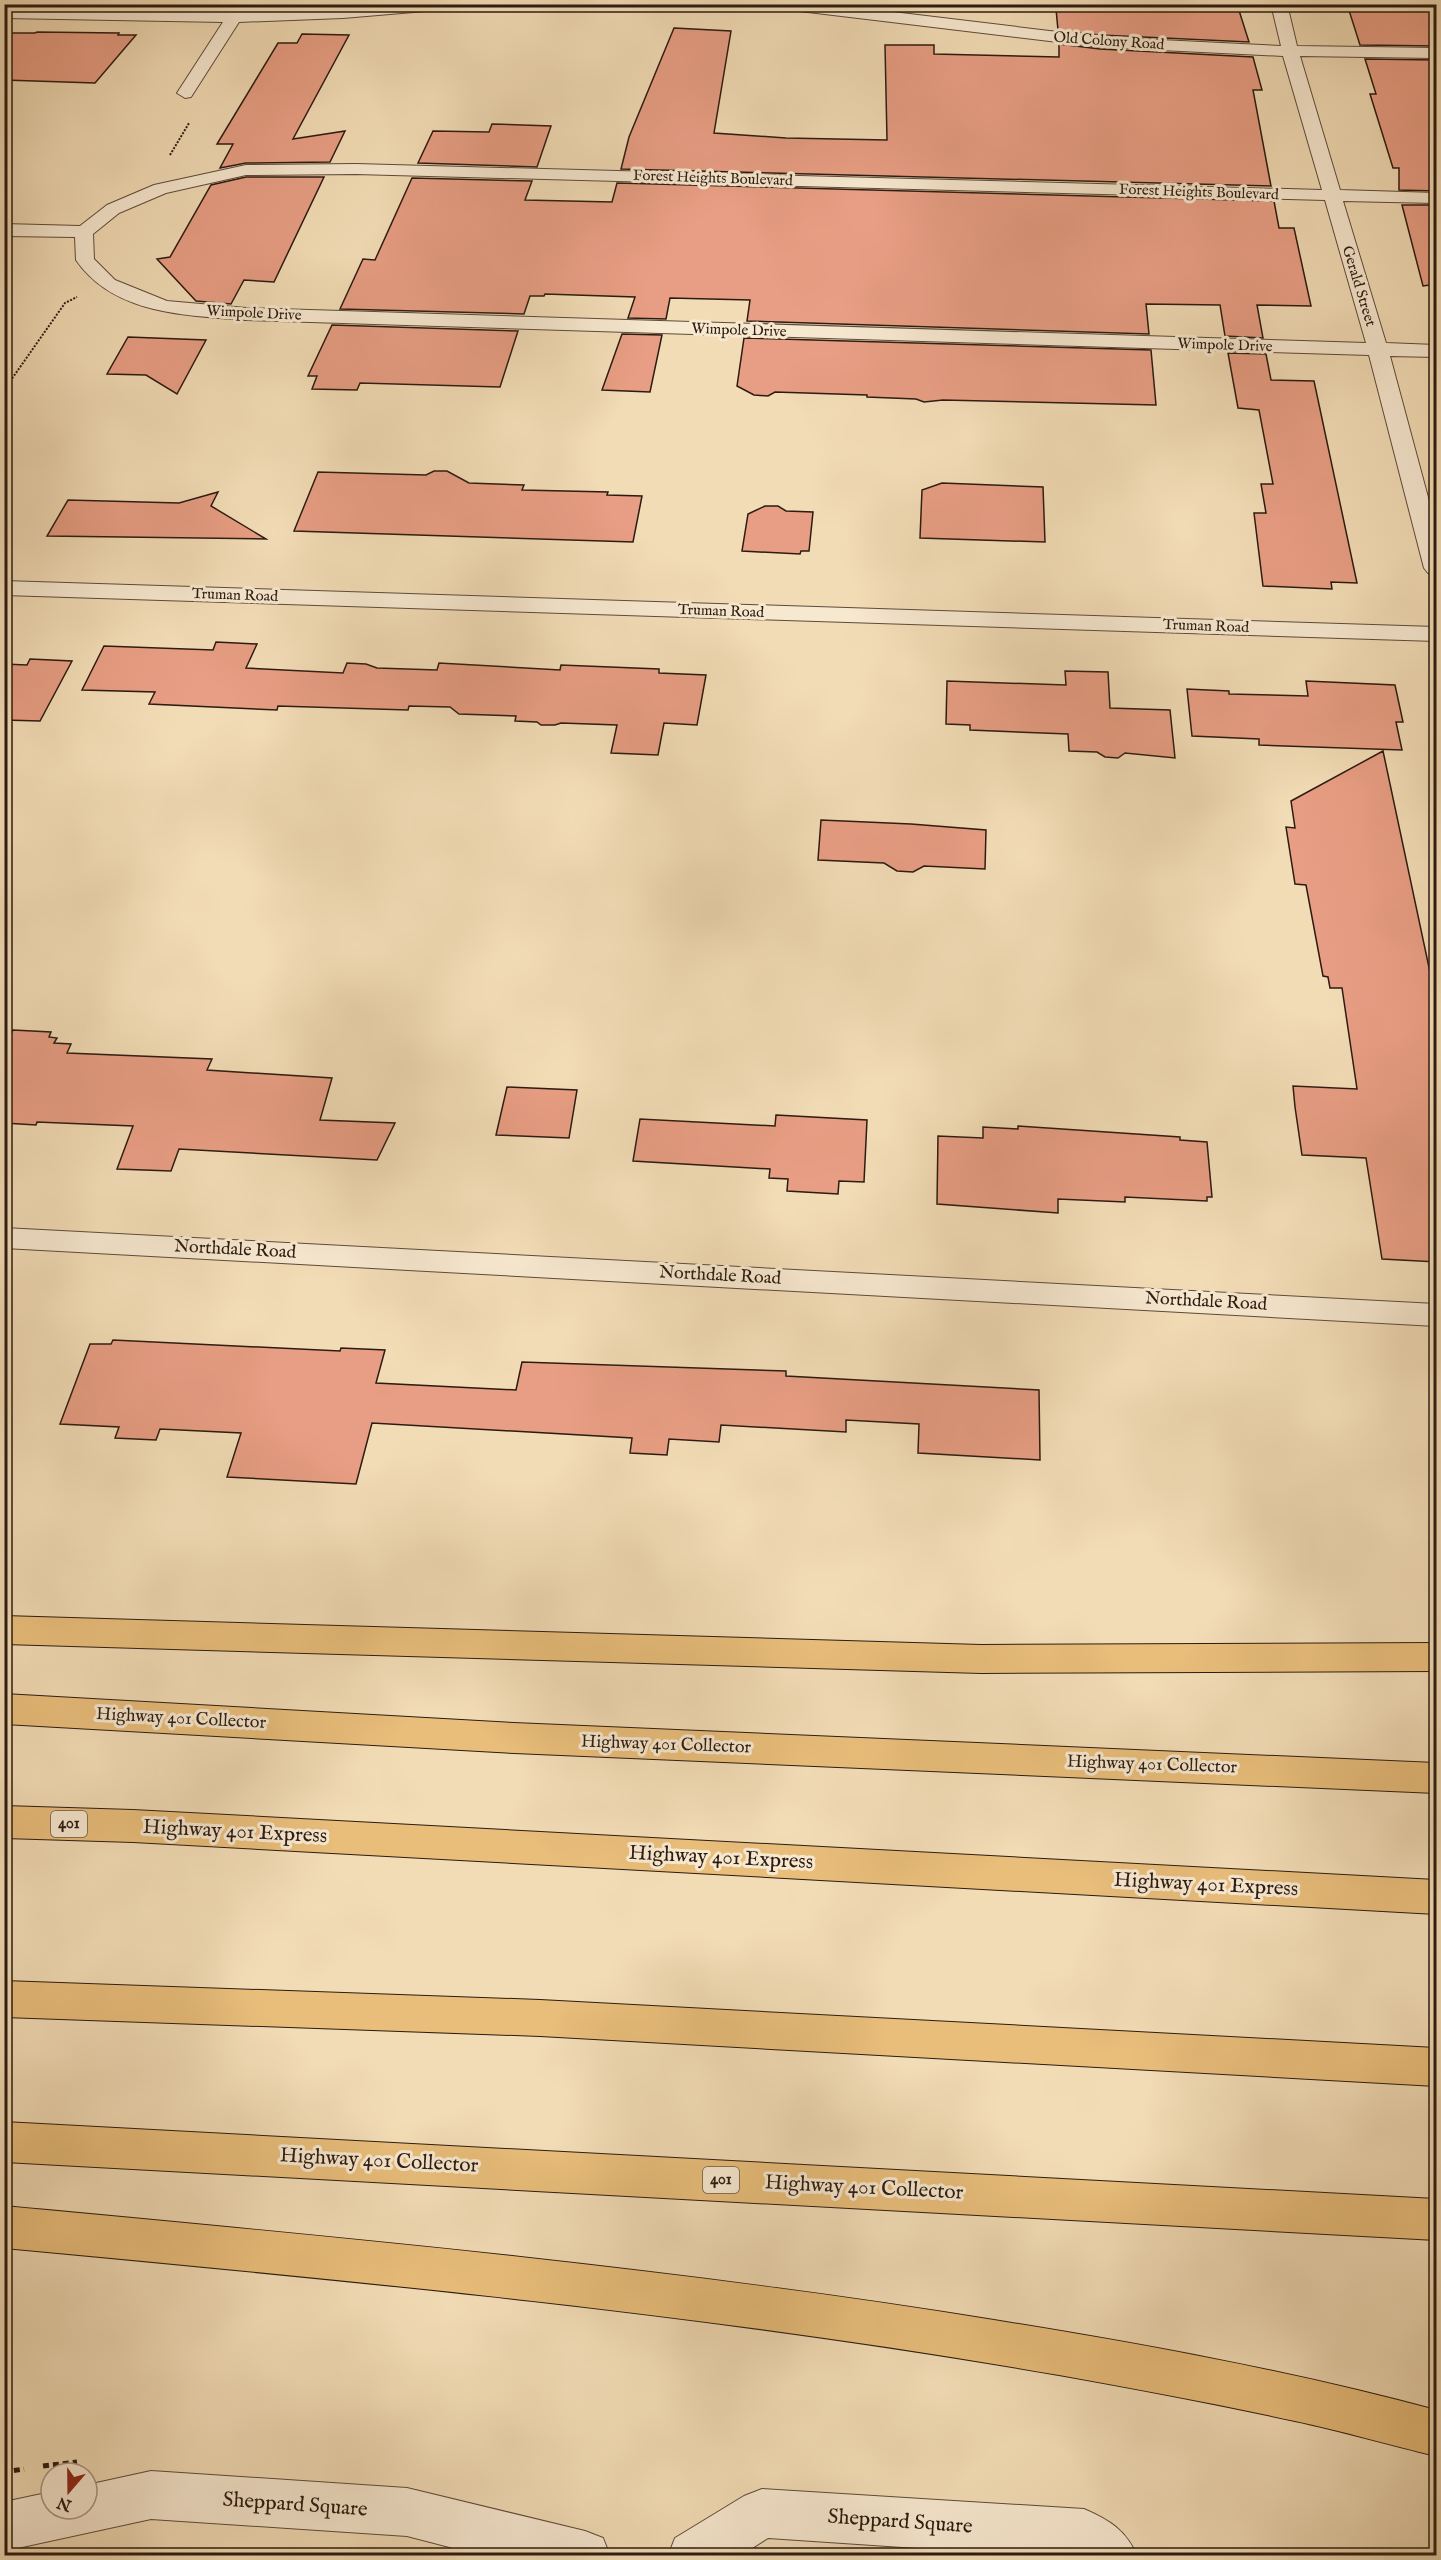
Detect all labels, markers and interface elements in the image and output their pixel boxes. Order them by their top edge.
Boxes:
street label: Old Colony Road [1053,28,1166,54]
street label: Forest Heights Boulevard [633,166,794,190]
street label: Forest Heights Boulevard [1119,180,1280,204]
street label: Gerald Street [1338,243,1380,329]
street label: Wimpole Drive [206,301,302,325]
street label: Wimpole Drive [691,319,787,341]
street label: Wimpole Drive [1177,334,1273,356]
street label: Truman Road [192,584,279,606]
street label: Truman Road [678,600,765,622]
street label: Truman Road [1163,615,1250,637]
street label: Northdale Road [173,1235,297,1265]
street label: Northdale Road [658,1261,782,1291]
street label: Northdale Road [1144,1287,1268,1317]
street label: Highway 401 Collector [95,1703,267,1735]
street label: Highway 401 Collector [580,1731,752,1759]
street label: Highway 401 Collector [1066,1751,1238,1779]
road number: 401 [51,1811,87,1837]
street label: Highway 401 Express [142,1814,328,1850]
street label: Highway 401 Express [628,1840,814,1876]
street label: Highway 401 Express [1113,1867,1299,1903]
street label: Highway 401 Collector [279,2142,479,2180]
road number: 401 [703,2167,739,2193]
street label: Highway 401 Collector [764,2169,964,2207]
north arrow [39,2461,99,2521]
street label: Sheppard Square [222,2486,369,2524]
text: N [54,2491,75,2515]
street label: Sheppard Square [827,2503,974,2541]

